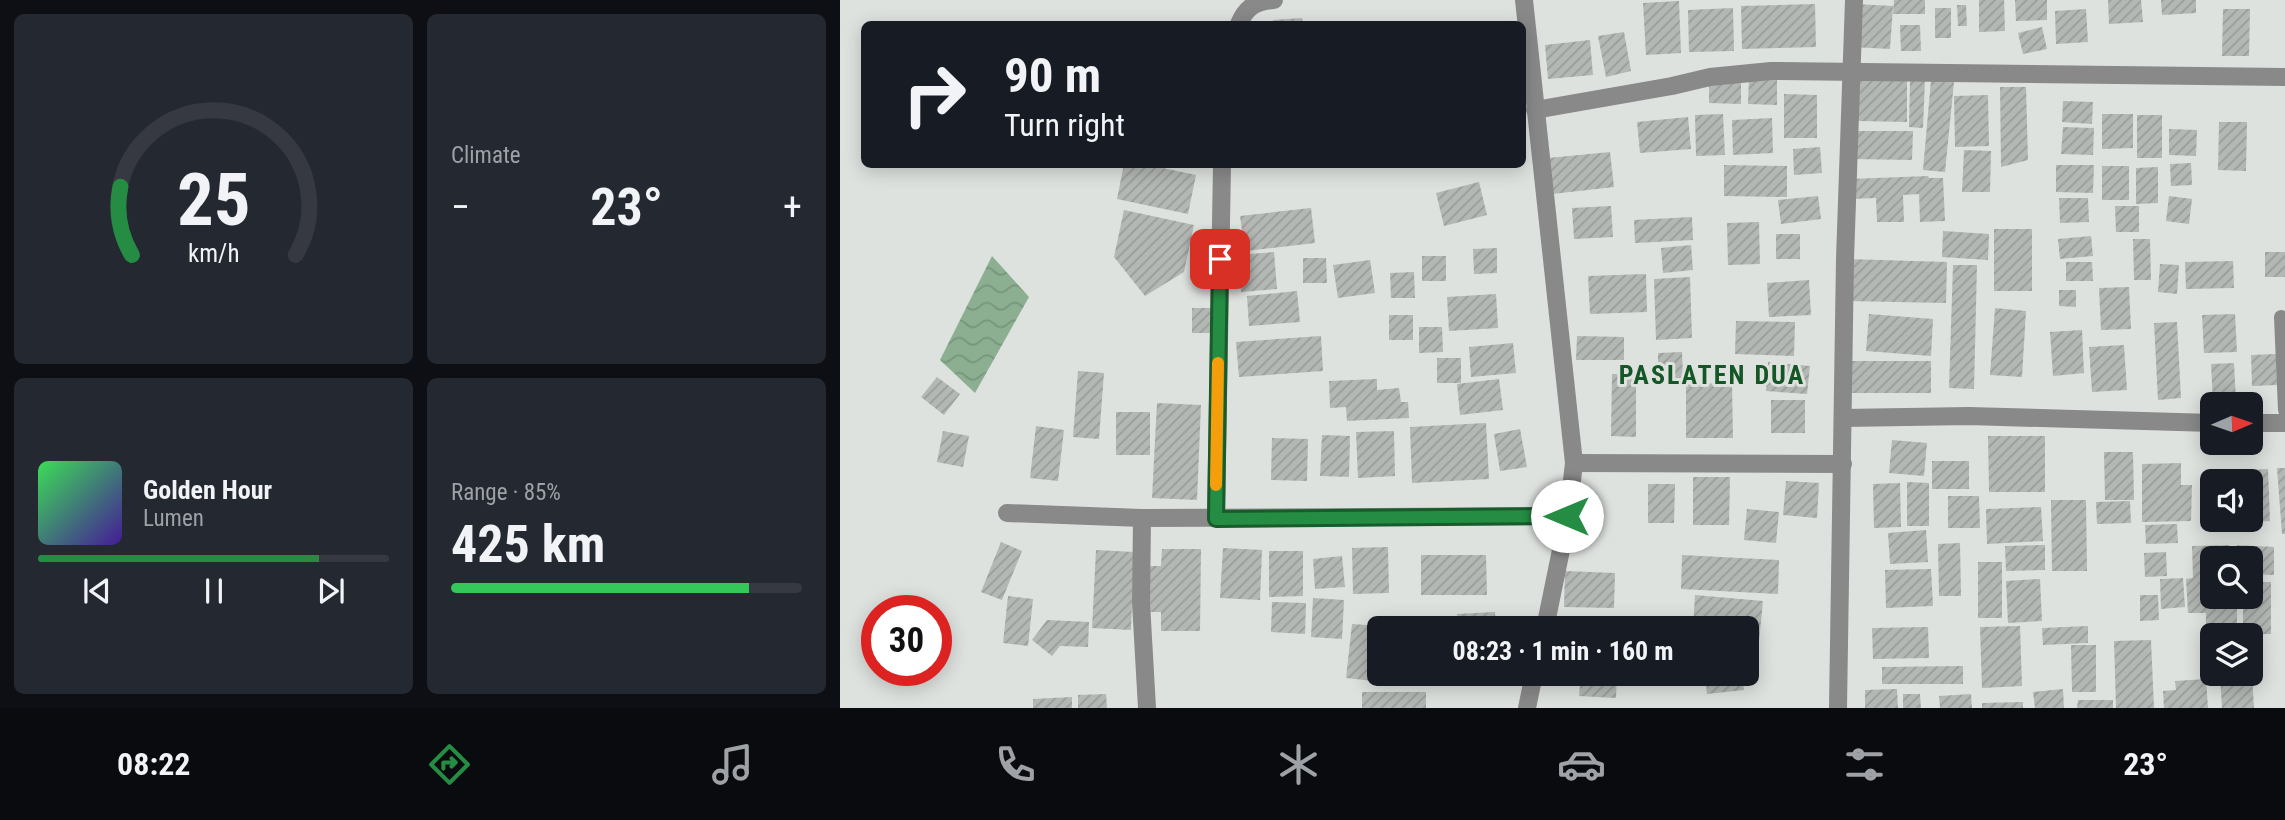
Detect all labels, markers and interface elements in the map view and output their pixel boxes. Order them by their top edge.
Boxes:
text: 90 m [1004,47,1101,104]
icon: right [889,49,980,140]
text: Turn right [1004,106,1125,144]
text: Climate [451,142,521,169]
text: 25 [177,157,250,243]
text: 23° [590,177,663,238]
text: − [451,185,470,229]
text: + [783,185,802,229]
pin [1190,229,1250,289]
text: km/h [188,239,239,268]
icon: arrive [1201,240,1239,278]
district label: PASLATEN DUA [1619,360,1805,390]
north arrow [2200,392,2263,455]
map controls [2200,392,2263,686]
button: sound [2200,469,2263,532]
text: Golden Hour [143,475,272,505]
text: Range · 85% [451,479,561,506]
position arrow [1530,479,1604,553]
text: Lumen [143,505,204,532]
text: 425 km [451,514,605,575]
button: search [2200,546,2263,609]
icon: previous [78,572,116,610]
icon: pause [195,572,233,610]
icon: next [312,572,350,610]
speed limit sign: 30 [861,595,952,686]
button: layers [2200,623,2263,686]
text: 08:23 · 1 min · 160 m [1453,636,1673,666]
icon: directions [425,740,474,789]
icon: music [708,740,757,789]
icon: phone [991,740,1040,789]
icon: climate [1274,740,1323,789]
icon: car [1557,740,1606,789]
icon: filters [1840,740,1889,789]
text: 08:22 [117,745,190,783]
text: 23° [2123,745,2168,783]

